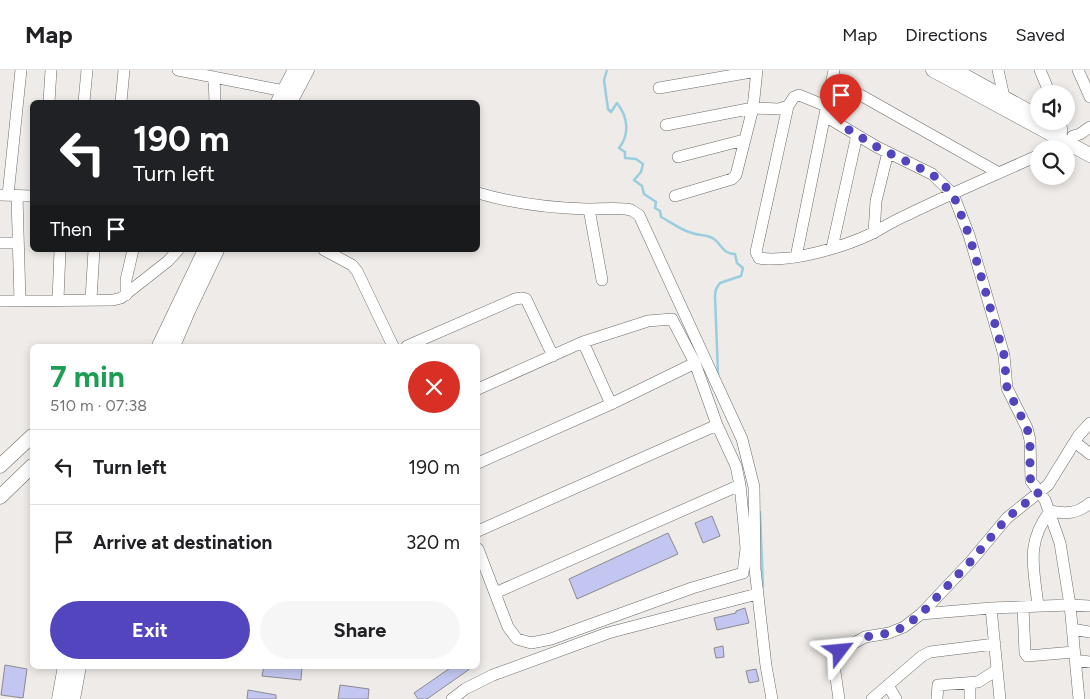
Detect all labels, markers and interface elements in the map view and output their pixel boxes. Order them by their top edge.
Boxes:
text: Map [25,20,73,49]
text: Map [842,24,877,46]
text: Directions [905,24,987,46]
text: Saved [1015,24,1065,46]
pin [820,74,862,125]
icon: arrive [827,81,855,109]
map controls [1030,85,1075,185]
button: sound [1030,85,1075,130]
text: 190 m [133,118,230,160]
icon: left [50,120,115,185]
button: search [1030,140,1075,185]
text: Turn left [133,160,215,187]
icon: arrive [102,215,130,243]
text: Then [50,218,92,241]
text: 7 min [50,358,125,395]
button: close [408,361,460,413]
text: 510 m · 07:38 [50,396,147,415]
icon: left [50,453,78,481]
text: Turn left [93,456,167,479]
text: 190 m [408,456,460,479]
icon: arrive [50,528,78,556]
text: Arrive at destination [93,531,272,554]
text: 320 m [406,531,460,554]
button: Exit [50,601,250,659]
button: Share [260,601,460,659]
position arrow [813,624,865,676]

